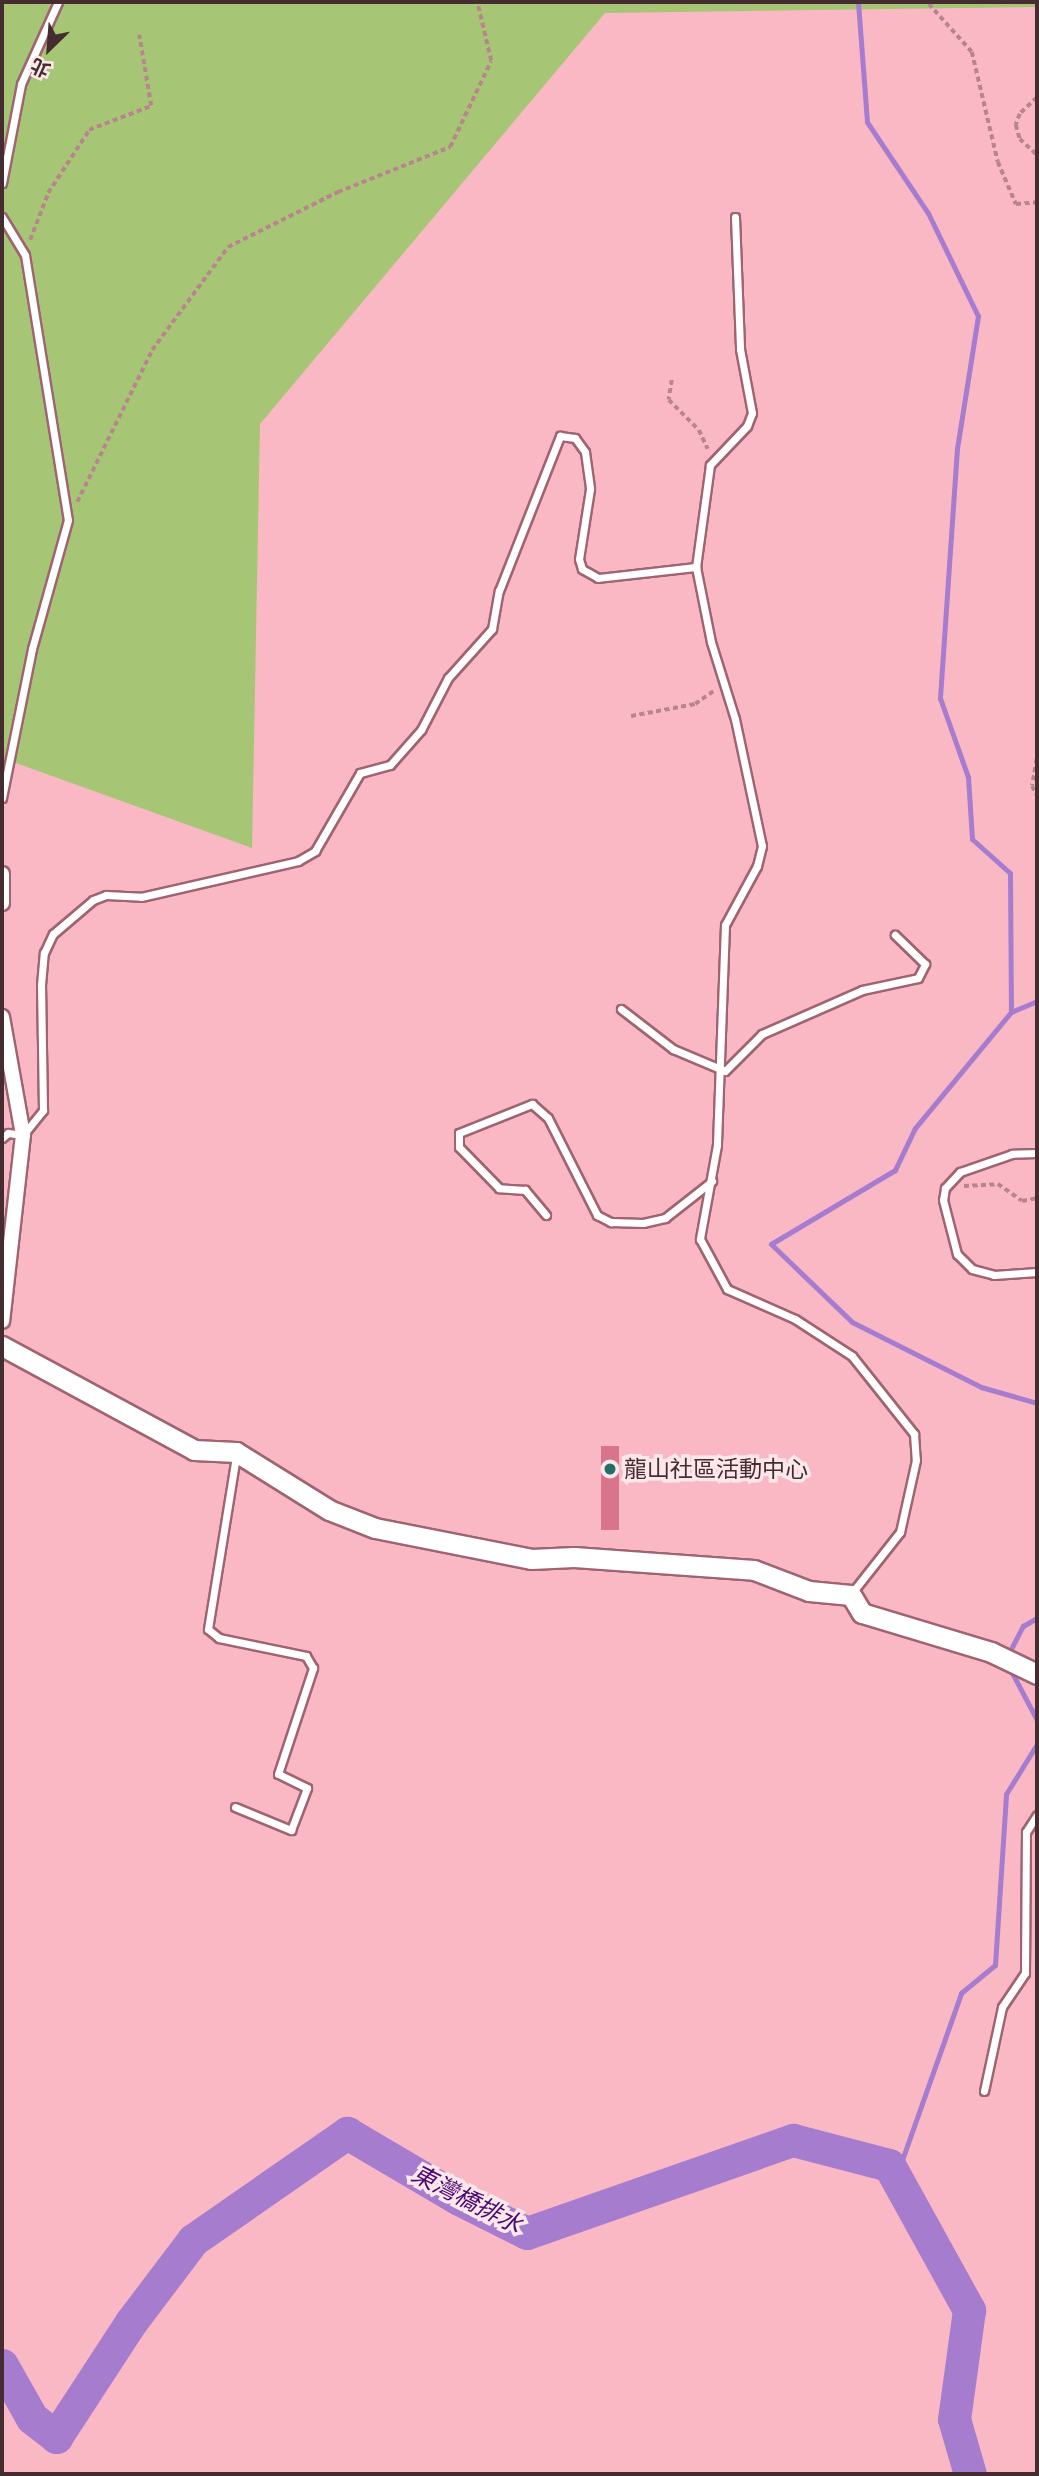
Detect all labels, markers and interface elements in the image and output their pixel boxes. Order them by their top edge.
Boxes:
north arrow [14,14,84,84]
text: 北 [26,53,54,83]
place label: 龍山社區活動中心 [624,1455,808,1483]
marker: 龍山社區活動中心 [602,1461,618,1477]
water label: 東灣橋排水 [407,2159,527,2239]

